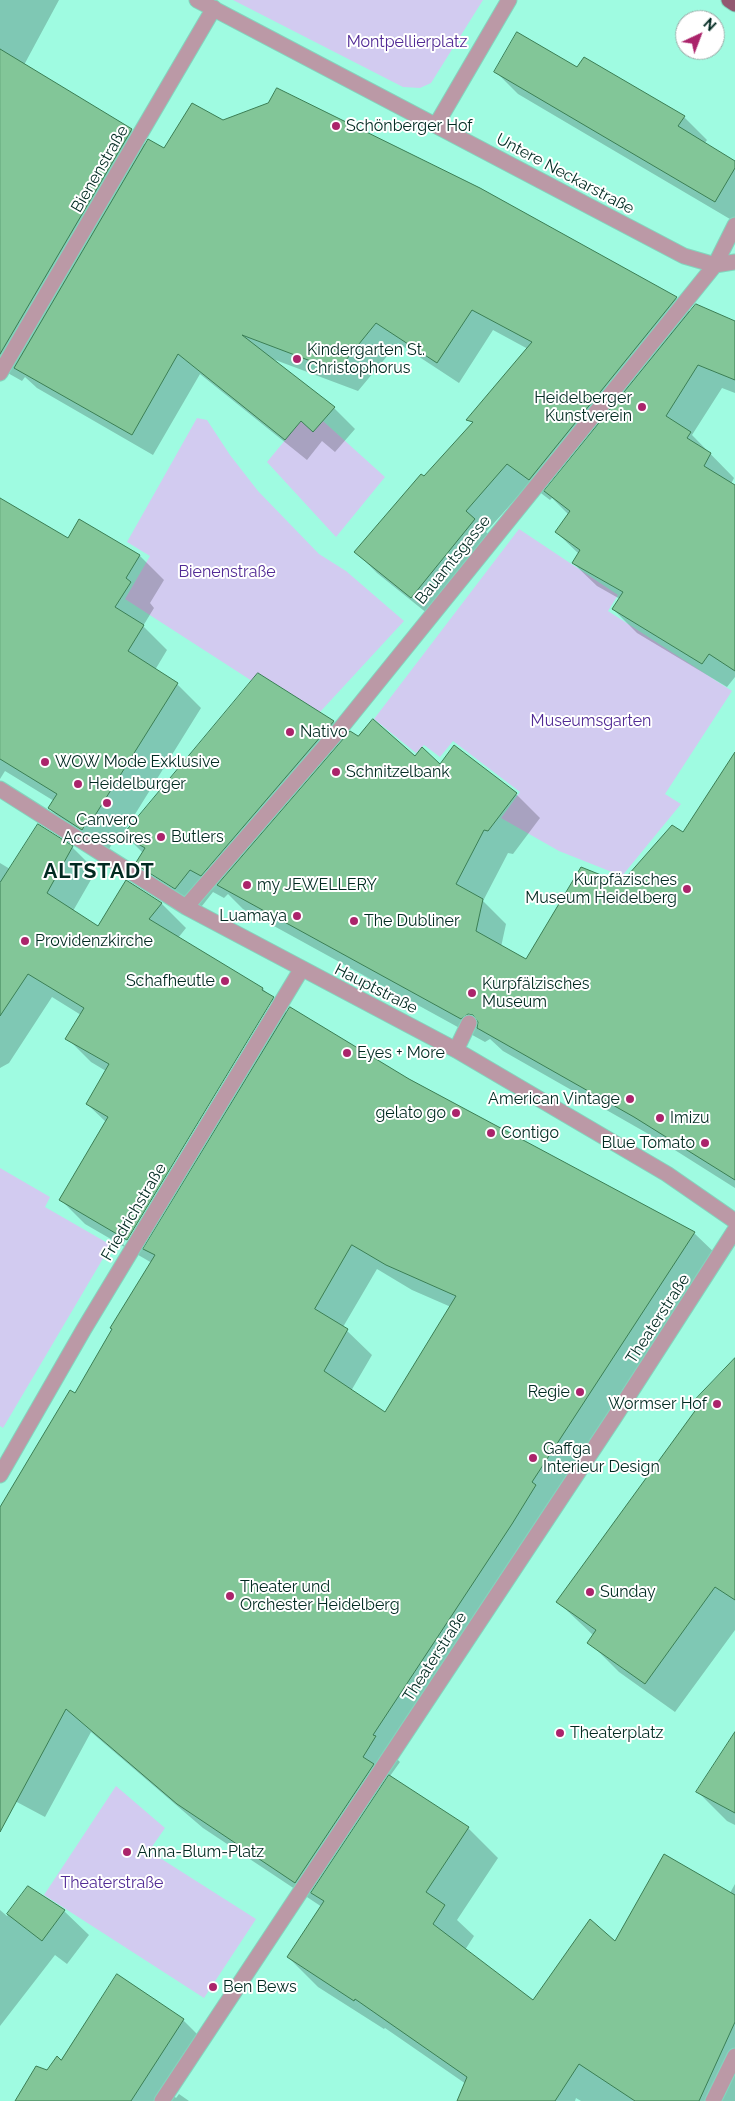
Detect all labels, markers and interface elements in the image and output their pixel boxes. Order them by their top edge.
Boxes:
north arrow [675,10,725,60]
text: N [700,15,719,34]
park label: Montpellierplatz [347,32,467,52]
place label: Schönberger Hof [346,116,473,136]
marker: Schönberger Hof [330,120,342,132]
street label: Bienenstraße [67,122,133,216]
street label: Untere Neckarstraße [493,130,637,218]
place label: Kindergarten St. Christophorus [307,340,425,378]
marker: Kindergarten St. Christophorus [291,353,303,365]
place label: Heidelberger Kunstverein [534,388,632,426]
marker: Heidelberger Kunstverein [636,401,648,413]
street label: Bauamtsgasse [411,512,495,608]
park label: Bienenstraße [178,562,276,582]
park label: Museumsgarten [531,711,651,731]
place label: Nativo [300,722,348,742]
marker: Nativo [284,726,296,738]
place label: WOW Mode Exklusive [55,752,220,772]
marker: WOW Mode Exklusive [39,756,51,768]
place label: Schnitzelbank [346,762,450,782]
marker: Schnitzelbank [330,766,342,778]
place label: Heidelburger [88,774,186,794]
marker: Heidelburger [72,778,84,790]
marker: Canvero Accessoires [101,797,113,809]
place label: Canvero Accessoires [63,810,151,848]
place label: Butlers [171,827,224,847]
marker: Butlers [155,831,167,843]
district label: ALTSTADT [42,859,156,885]
place label: Kurpfäzisches Museum Heidelberg [525,870,677,908]
place label: my JEWELLERY [257,875,377,895]
marker: my JEWELLERY [241,879,253,891]
marker: Kurpfäzisches Museum Heidelberg [681,883,693,895]
place label: Luamaya [219,906,287,926]
marker: Luamaya [291,910,303,922]
place label: The Dubliner [364,911,460,931]
marker: The Dubliner [348,915,360,927]
place label: Providenzkirche [35,931,153,951]
marker: Providenzkirche [19,935,31,947]
street label: Hauptstraße [331,960,421,1018]
place label: Schafheutle [126,971,215,991]
place label: Kurpfälzisches Museum [482,974,589,1012]
marker: Schafheutle [219,975,231,987]
marker: Kurpfälzisches Museum [466,987,478,999]
place label: Eyes + More [357,1043,445,1063]
marker: Eyes + More [341,1047,353,1059]
place label: American Vintage [488,1089,620,1109]
marker: American Vintage [624,1093,636,1105]
place label: gelato go [375,1103,446,1123]
marker: gelato go [450,1107,462,1119]
place label: Imizu [670,1108,710,1128]
marker: Imizu [654,1112,666,1124]
place label: Contigo [501,1123,559,1143]
marker: Contigo [485,1127,497,1139]
place label: Blue Tomato [601,1133,695,1153]
marker: Blue Tomato [699,1137,711,1149]
street label: Friedrichstraße [97,1160,171,1264]
street label: Theaterstraße [622,1271,694,1367]
place label: Regie [528,1382,570,1402]
marker: Regie [574,1386,586,1398]
place label: Wormser Hof [608,1394,707,1414]
marker: Wormser Hof [711,1398,723,1410]
place label: Gaffga Interieur Design [543,1439,660,1477]
marker: Gaffga Interieur Design [527,1452,539,1464]
place label: Theater und Orchester Heidelberg [240,1577,400,1615]
place label: Sunday [600,1582,656,1602]
marker: Sunday [584,1586,596,1598]
marker: Theater und Orchester Heidelberg [224,1590,236,1602]
street label: Theaterstraße [399,1609,471,1705]
place label: Theaterplatz [570,1723,663,1743]
marker: Theaterplatz [554,1727,566,1739]
place label: Anna-Blum-Platz [137,1842,264,1862]
marker: Anna-Blum-Platz [121,1846,133,1858]
park label: Theaterstraße [61,1873,163,1893]
place label: Ben Bews [223,1977,297,1997]
marker: Ben Bews [207,1981,219,1993]

